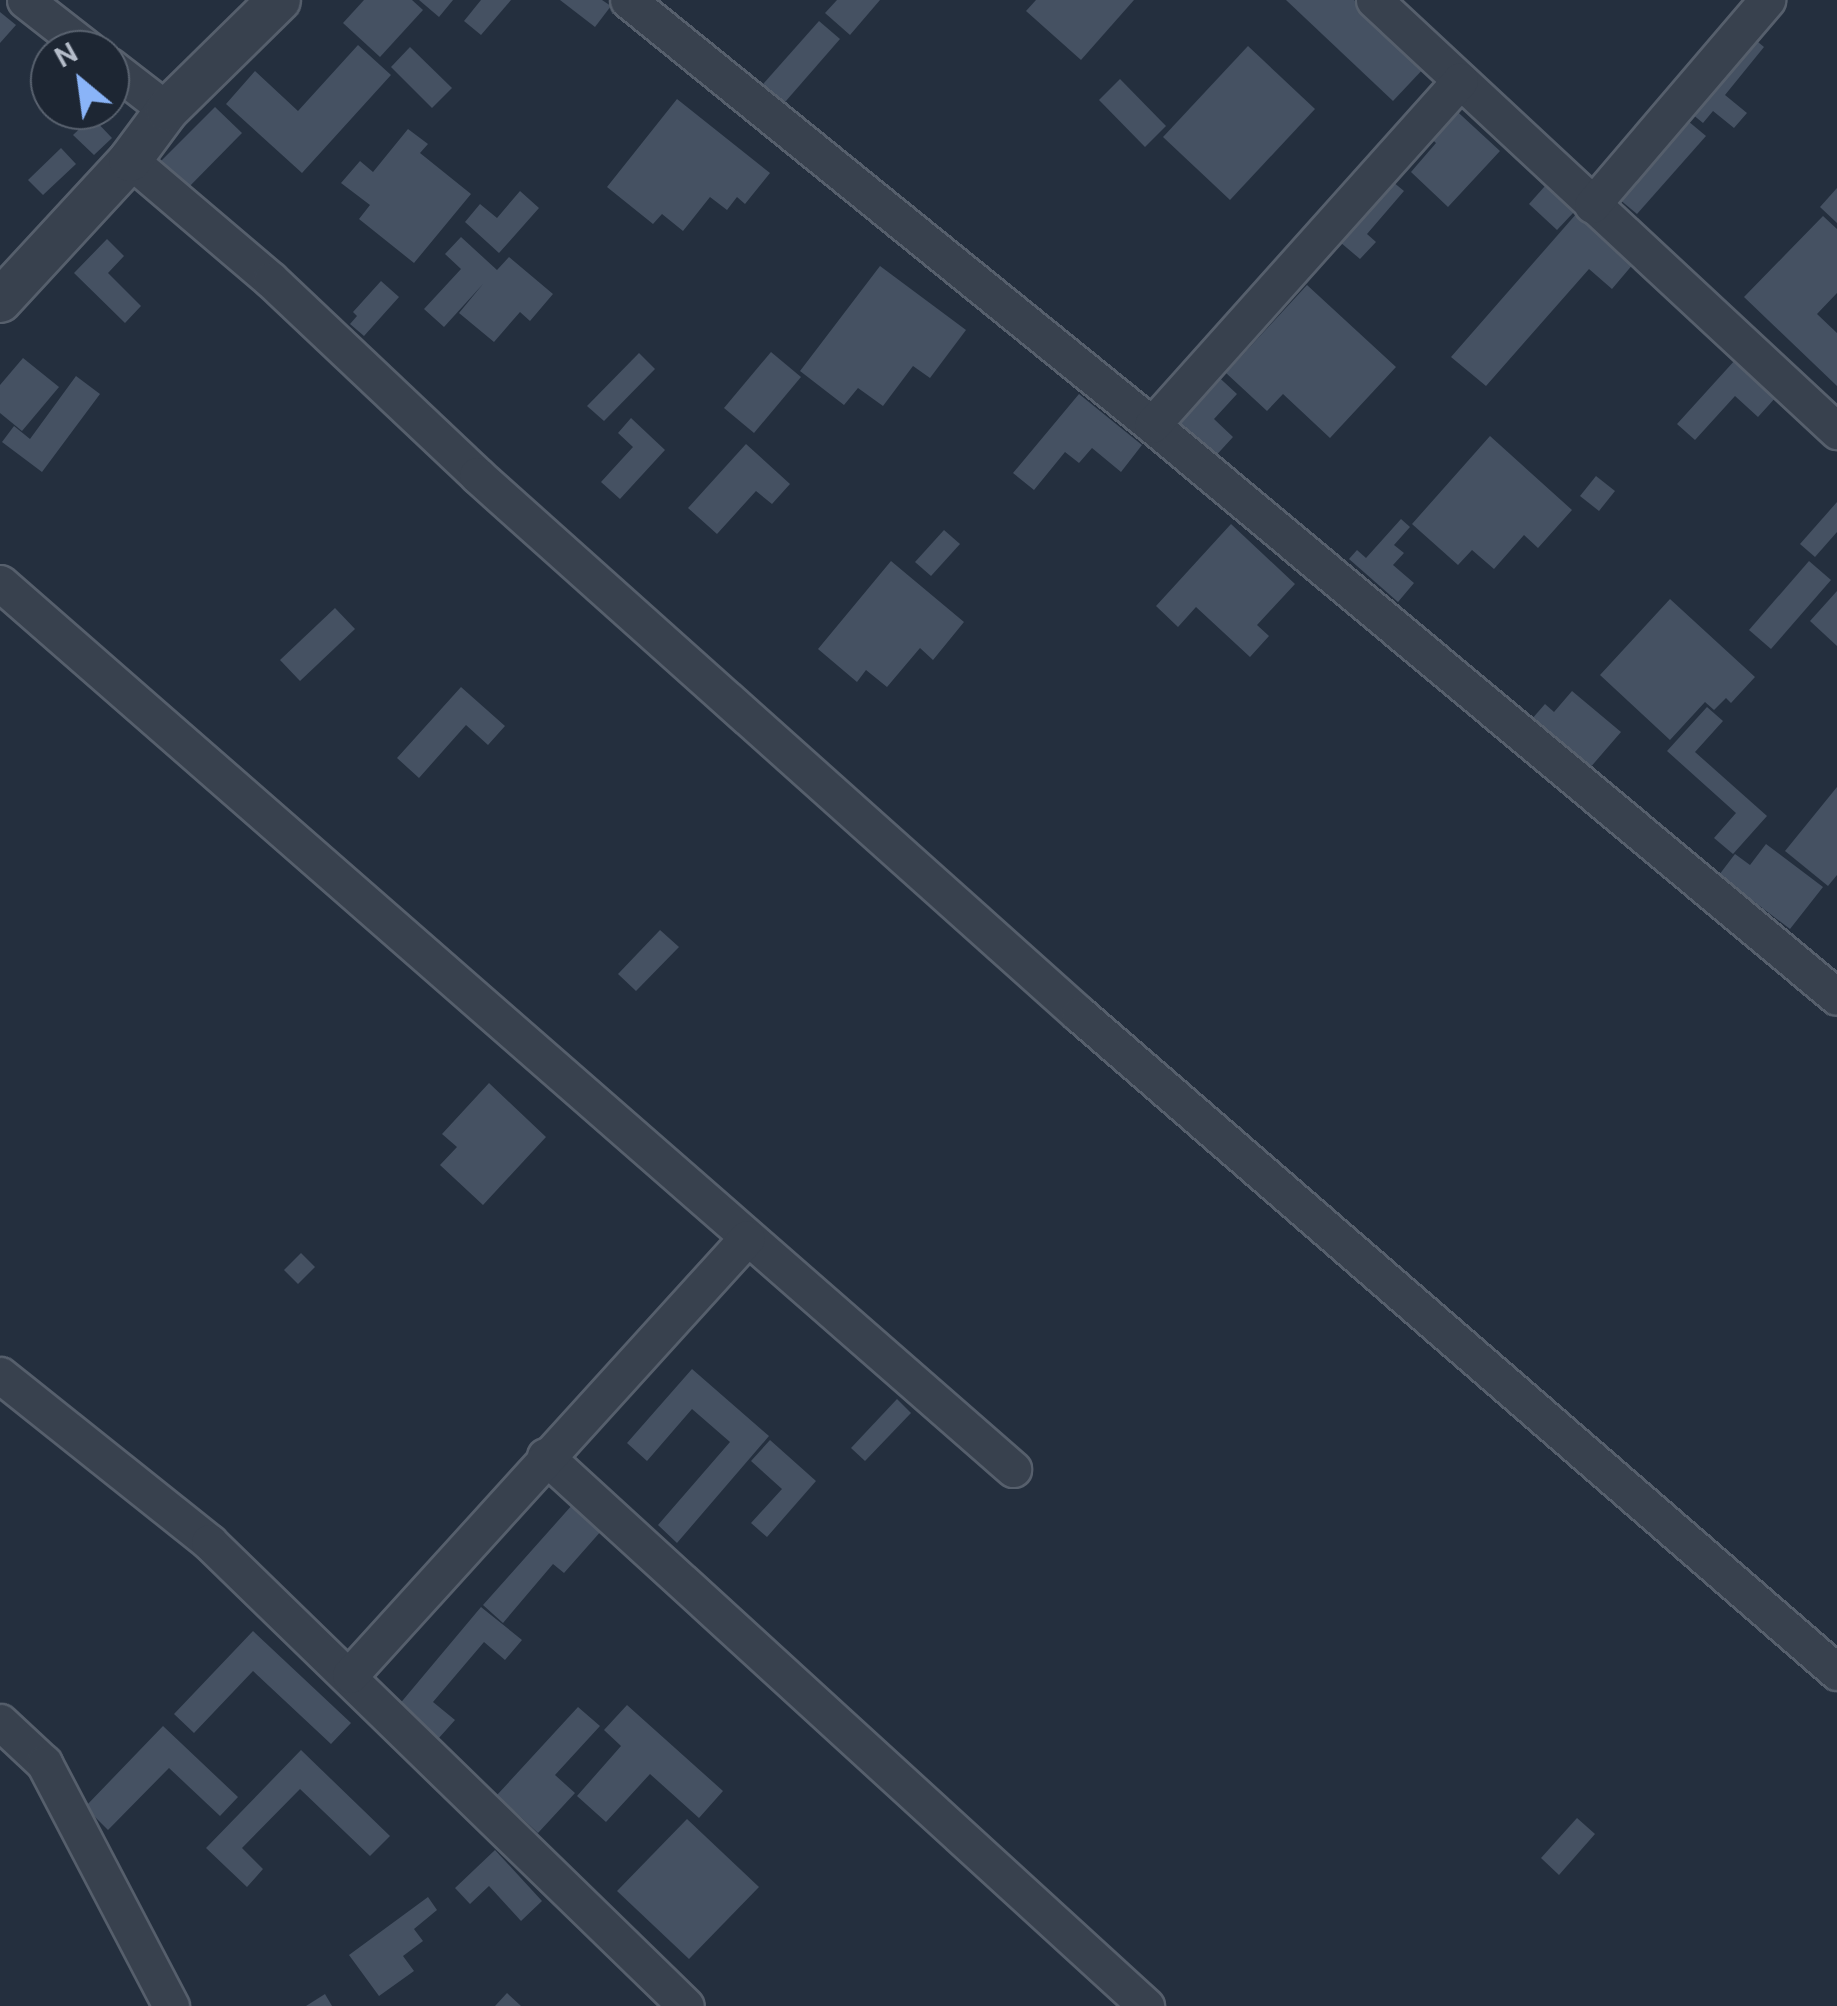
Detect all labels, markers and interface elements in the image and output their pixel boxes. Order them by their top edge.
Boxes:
north arrow [30,30,130,130]
text: N [48,34,84,76]

